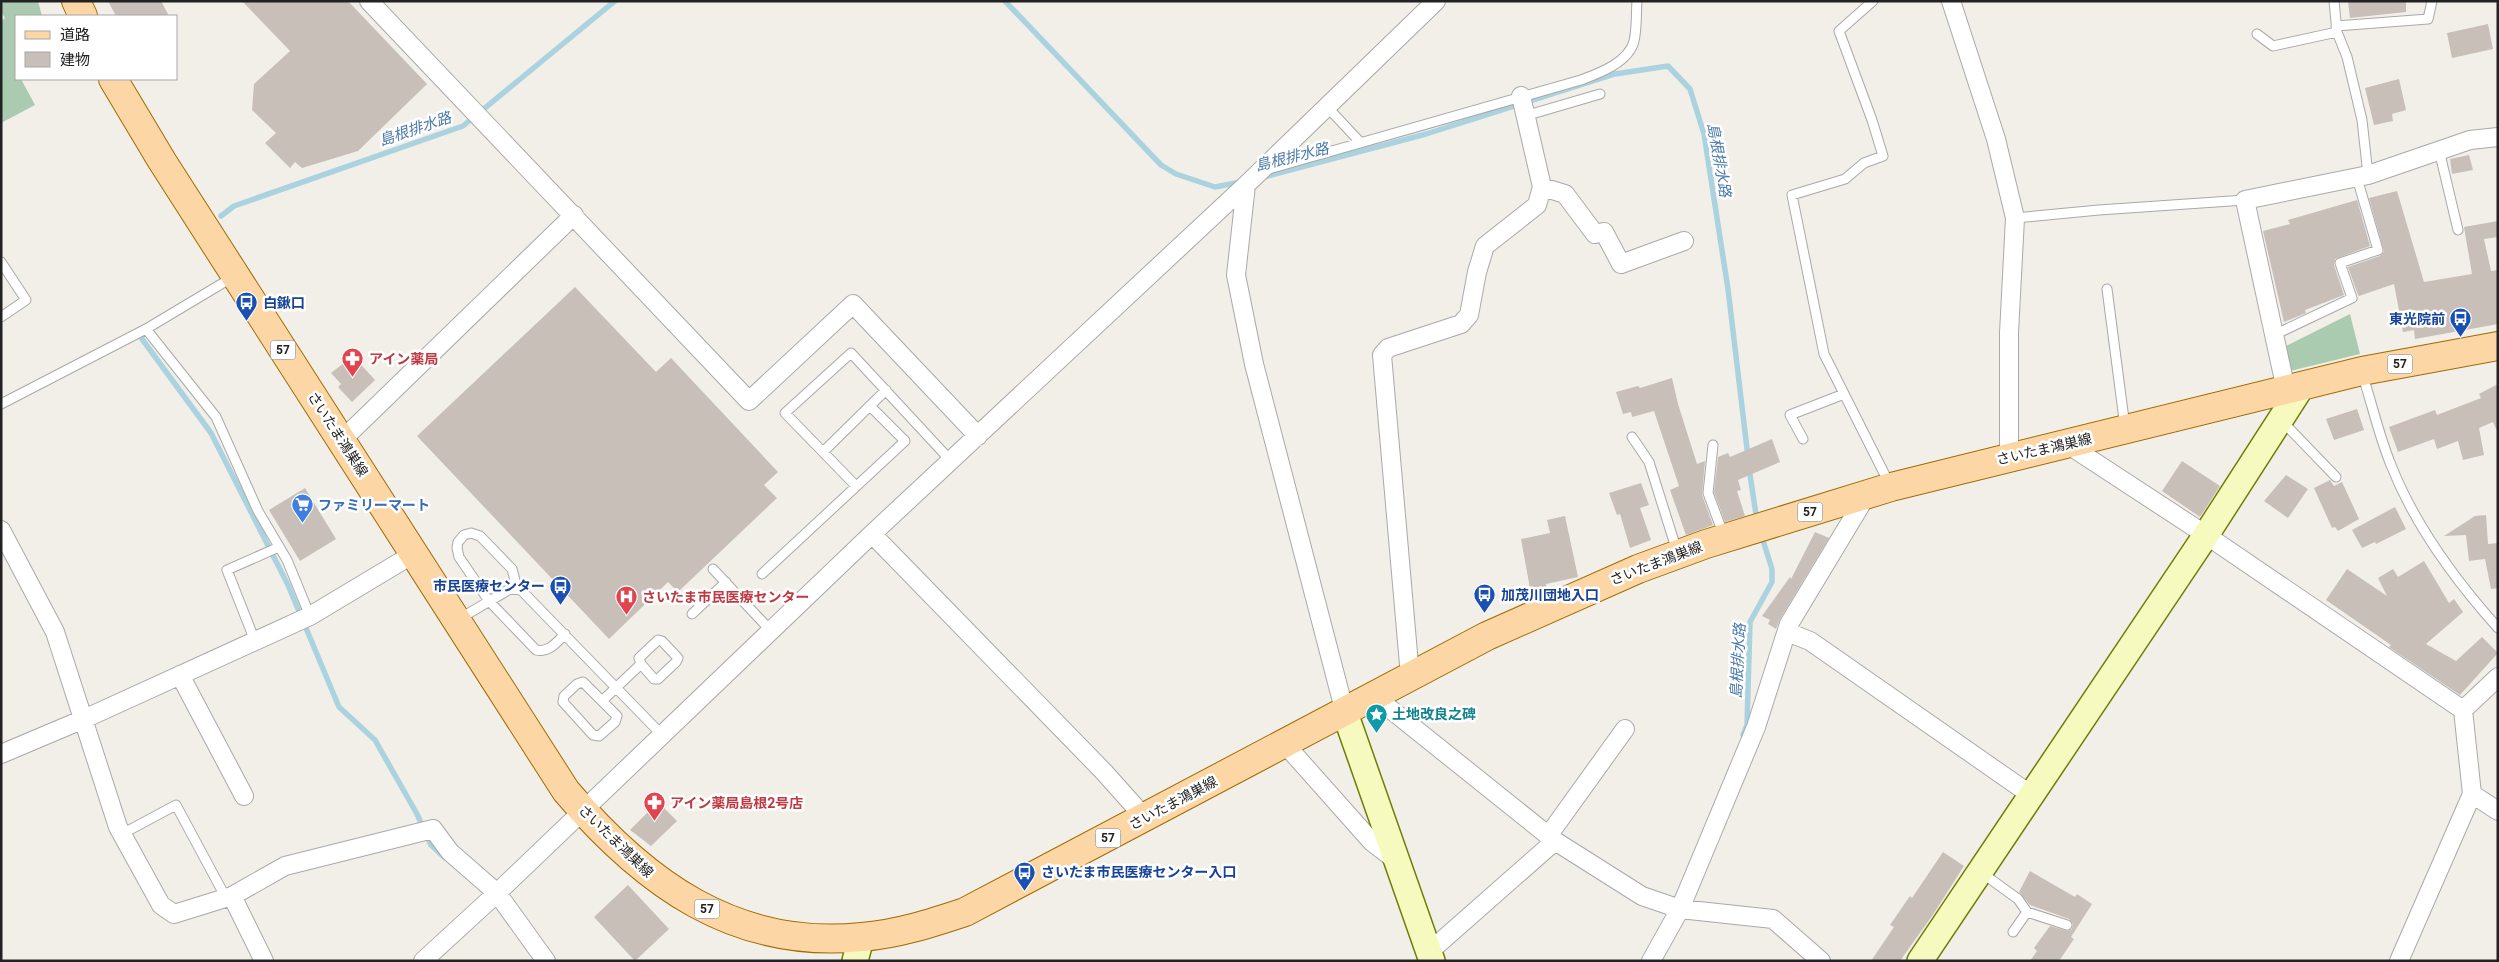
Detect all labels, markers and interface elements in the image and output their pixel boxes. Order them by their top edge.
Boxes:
legend [15,15,178,80]
text: 道路 [60,26,90,44]
text: 建物 [60,51,90,69]
water label: 島根排水路 [377,108,455,150]
water label: 島根排水路 [1704,121,1735,200]
water label: 島根排水路 [1253,139,1332,175]
bus stop icon: 白鍬口 [235,291,259,322]
place label: 白鍬口 [263,295,305,311]
bus stop icon: 東光院前 [2449,307,2473,338]
place label: 東光院前 [2389,311,2445,327]
road number: 57 [270,340,296,360]
pharmacy icon: アイン薬局 [341,347,365,378]
place label: アイン薬局 [369,351,438,367]
road number: 57 [2388,354,2412,374]
street label: さいたま鴻巣線 [305,389,371,479]
street label: さいたま鴻巣線 [1995,430,2093,468]
supermarket icon: ファミリーマート [290,493,314,524]
place label: ファミリーマート [318,497,430,513]
road number: 57 [1798,502,1822,522]
street label: さいたま鴻巣線 [1608,538,1704,588]
bus stop icon: 市民医療センター [549,574,573,605]
place label: 市民医療センター [433,578,545,594]
bus stop icon: 加茂川団地入口 [1473,583,1497,614]
hospital icon: さいたま市民医療センター [614,585,638,616]
place label: 加茂川団地入口 [1501,587,1599,603]
place label: さいたま市民医療センター [642,589,810,605]
water label: 島根排水路 [1727,621,1749,699]
place icon: 土地改良之碑 [1364,702,1388,733]
place label: 土地改良之碑 [1392,706,1476,722]
street label: さいたま鴻巣線 [1126,773,1220,833]
pharmacy icon: アイン薬局島根2号店 [642,791,666,822]
place label: アイン薬局島根2号店 [670,795,803,811]
street label: さいたま鴻巣線 [575,801,657,881]
road number: 57 [1096,828,1120,848]
bus stop icon: さいたま市民医療センター入口 [1013,860,1037,891]
place label: さいたま市民医療センター入口 [1041,864,1237,880]
road number: 57 [694,900,720,919]

